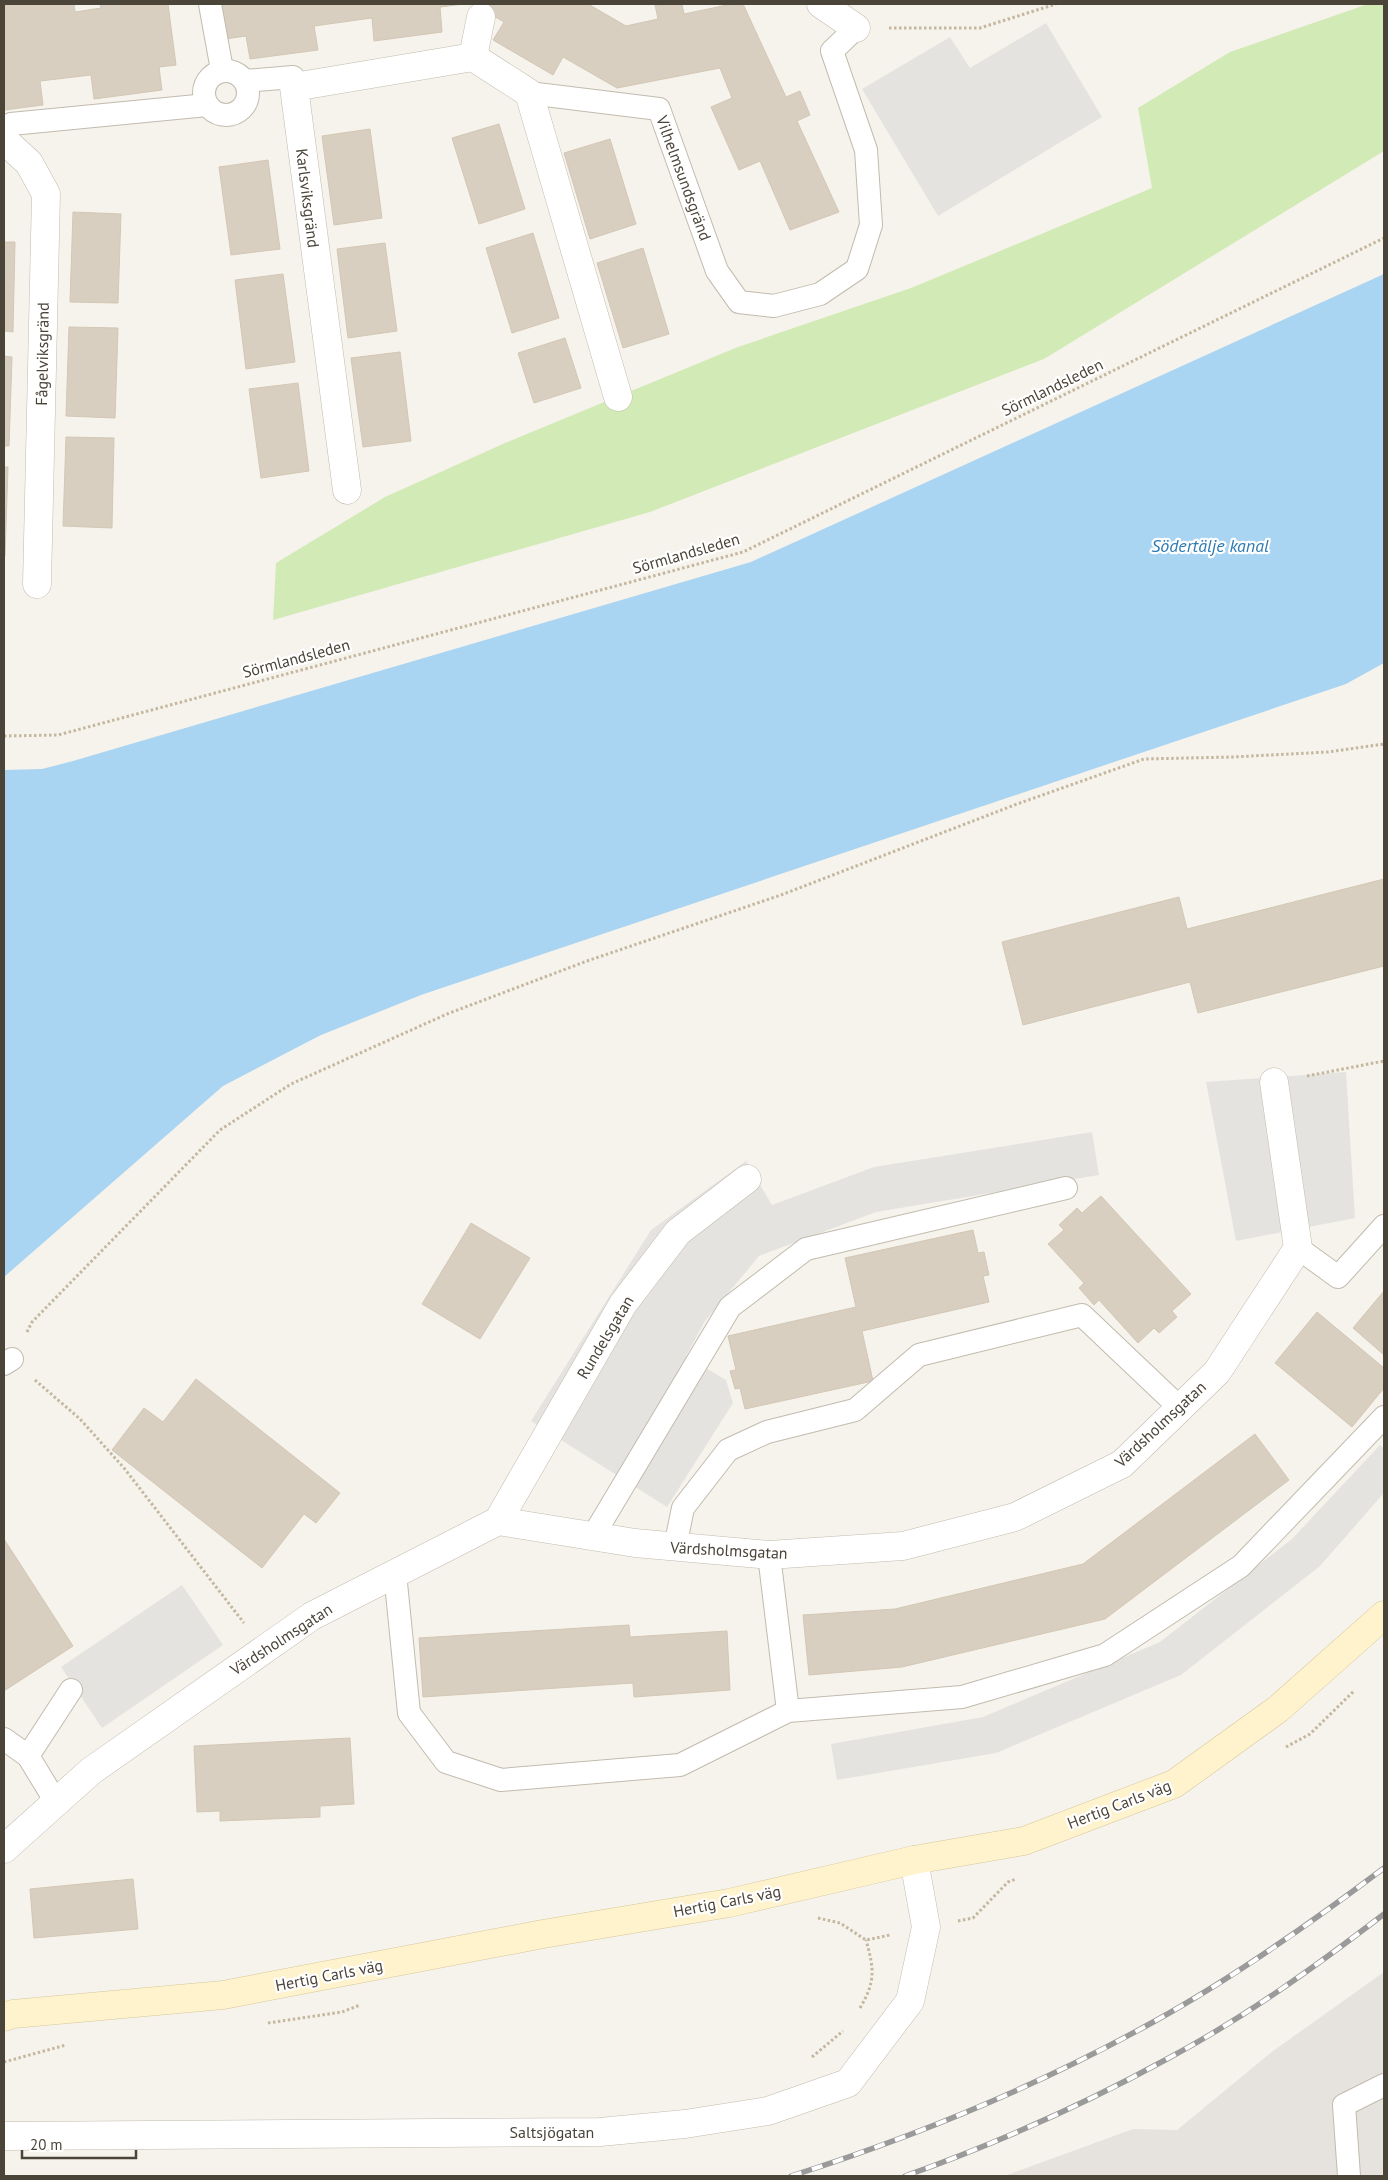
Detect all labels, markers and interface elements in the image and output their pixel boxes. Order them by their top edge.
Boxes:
street label: Vilhelmsundsgränd [652,112,716,243]
street label: Karlsviksgränd [292,147,324,249]
street label: Fågelviksgränd [31,302,53,406]
street label: Sörmlandsleden [998,354,1106,420]
street label: Sörmlandsleden [630,528,742,578]
water label: Södertälje kanal [1151,534,1269,557]
street label: Sörmlandsleden [240,634,352,682]
street label: Rundelsgatan [572,1292,638,1382]
street label: Värdsholmsgatan [1109,1377,1210,1472]
street label: Värdsholmsgatan [669,1537,788,1563]
street label: Värdsholmsgatan [225,1599,336,1680]
street label: Hertig Carls väg [1064,1775,1174,1833]
street label: Hertig Carls väg [671,1881,783,1921]
street label: Hertig Carls väg [273,1955,385,1995]
street label: Saltsjögatan [510,2122,594,2142]
scale bar [22,2128,136,2160]
text: 20 m [30,2135,63,2154]

